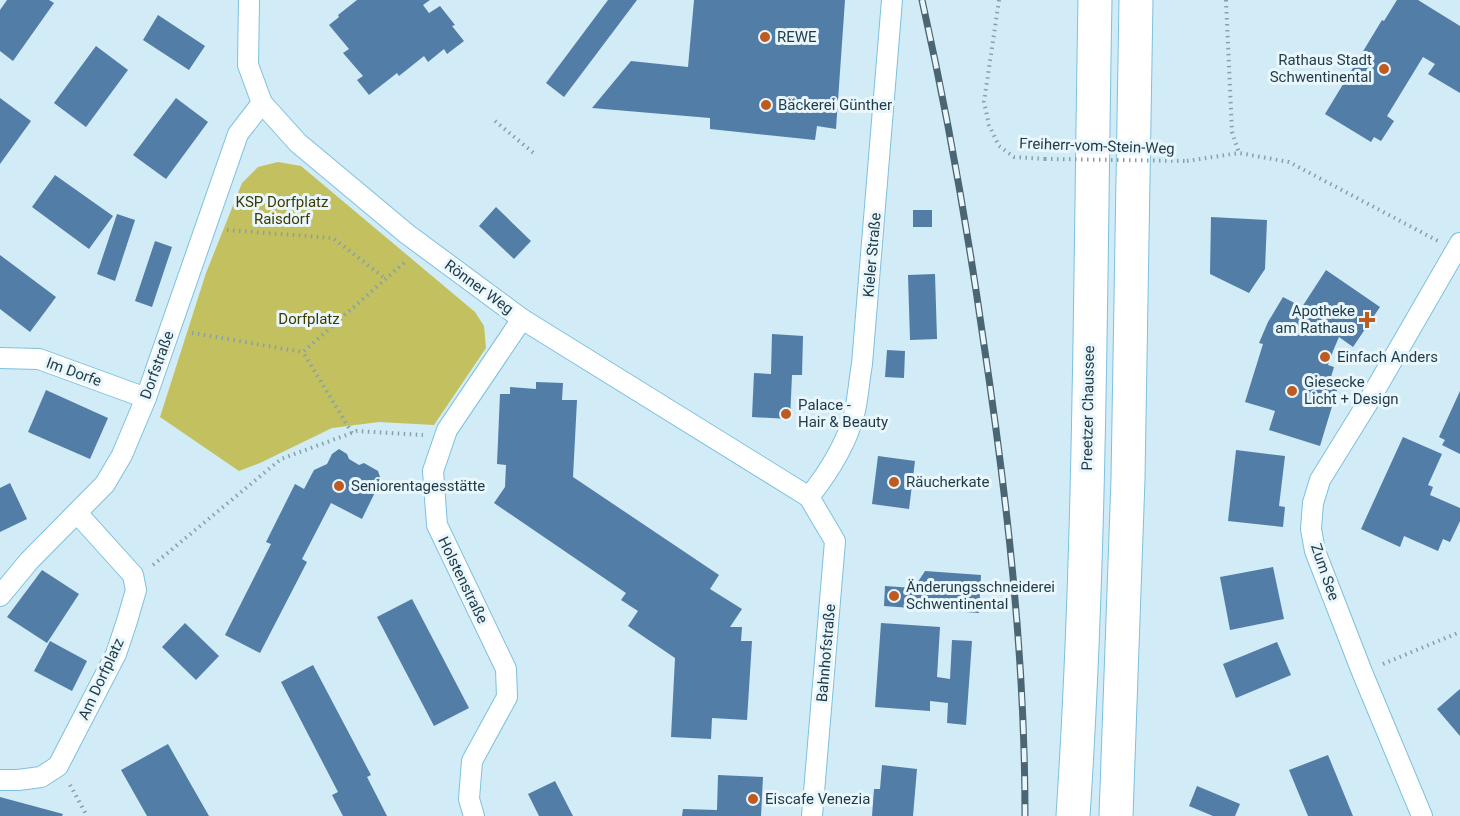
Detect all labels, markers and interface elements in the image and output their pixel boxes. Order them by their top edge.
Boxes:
place label: REWE [777,28,817,46]
marker: REWE [758,30,772,44]
place label: Rathaus Stadt Schwentinental [1270,51,1372,86]
marker: Rathaus Stadt Schwentinental [1377,62,1391,76]
place label: Bäckerei Günther [778,96,892,114]
marker: Bäckerei Günther [759,98,773,112]
street label: Freiherr-vom-Stein-Weg [1019,134,1175,158]
park label: KSP Dorfplatz Raisdorf [236,193,328,228]
street label: Kieler Straße [859,212,885,298]
street label: Rönner Weg [441,256,517,318]
place label: Apotheke am Rathaus [1275,302,1355,337]
park label: Dorfplatz [278,310,340,328]
marker: Apotheke am Rathaus [1360,313,1374,327]
street label: Dorfstraße [136,328,178,402]
street label: Preetzer Chaussee [1078,345,1098,471]
place label: Einfach Anders [1337,348,1438,366]
marker: Einfach Anders [1318,350,1332,364]
street label: Im Dorfe [44,354,104,390]
place label: Giesecke Licht + Design [1304,373,1399,408]
marker: Giesecke Licht + Design [1285,384,1299,398]
place label: Palace - Hair & Beauty [798,396,888,431]
marker: Palace - Hair & Beauty [779,407,793,421]
place label: Räucherkate [906,473,989,491]
marker: Räucherkate [887,475,901,489]
place label: Seniorentagesstätte [351,477,485,495]
marker: Seniorentagesstätte [332,479,346,493]
street label: Holstenstraße [434,534,492,626]
street label: Zum See [1307,541,1343,603]
place label: Änderungsschneiderei Schwentinental [906,578,1055,613]
marker: Änderungsschneiderei Schwentinental [887,589,901,603]
street label: Bahnhofstraße [813,603,839,703]
street label: Am Dorfplatz [74,635,128,723]
place label: Eiscafe Venezia [765,790,870,808]
marker: Eiscafe Venezia [746,792,760,806]

